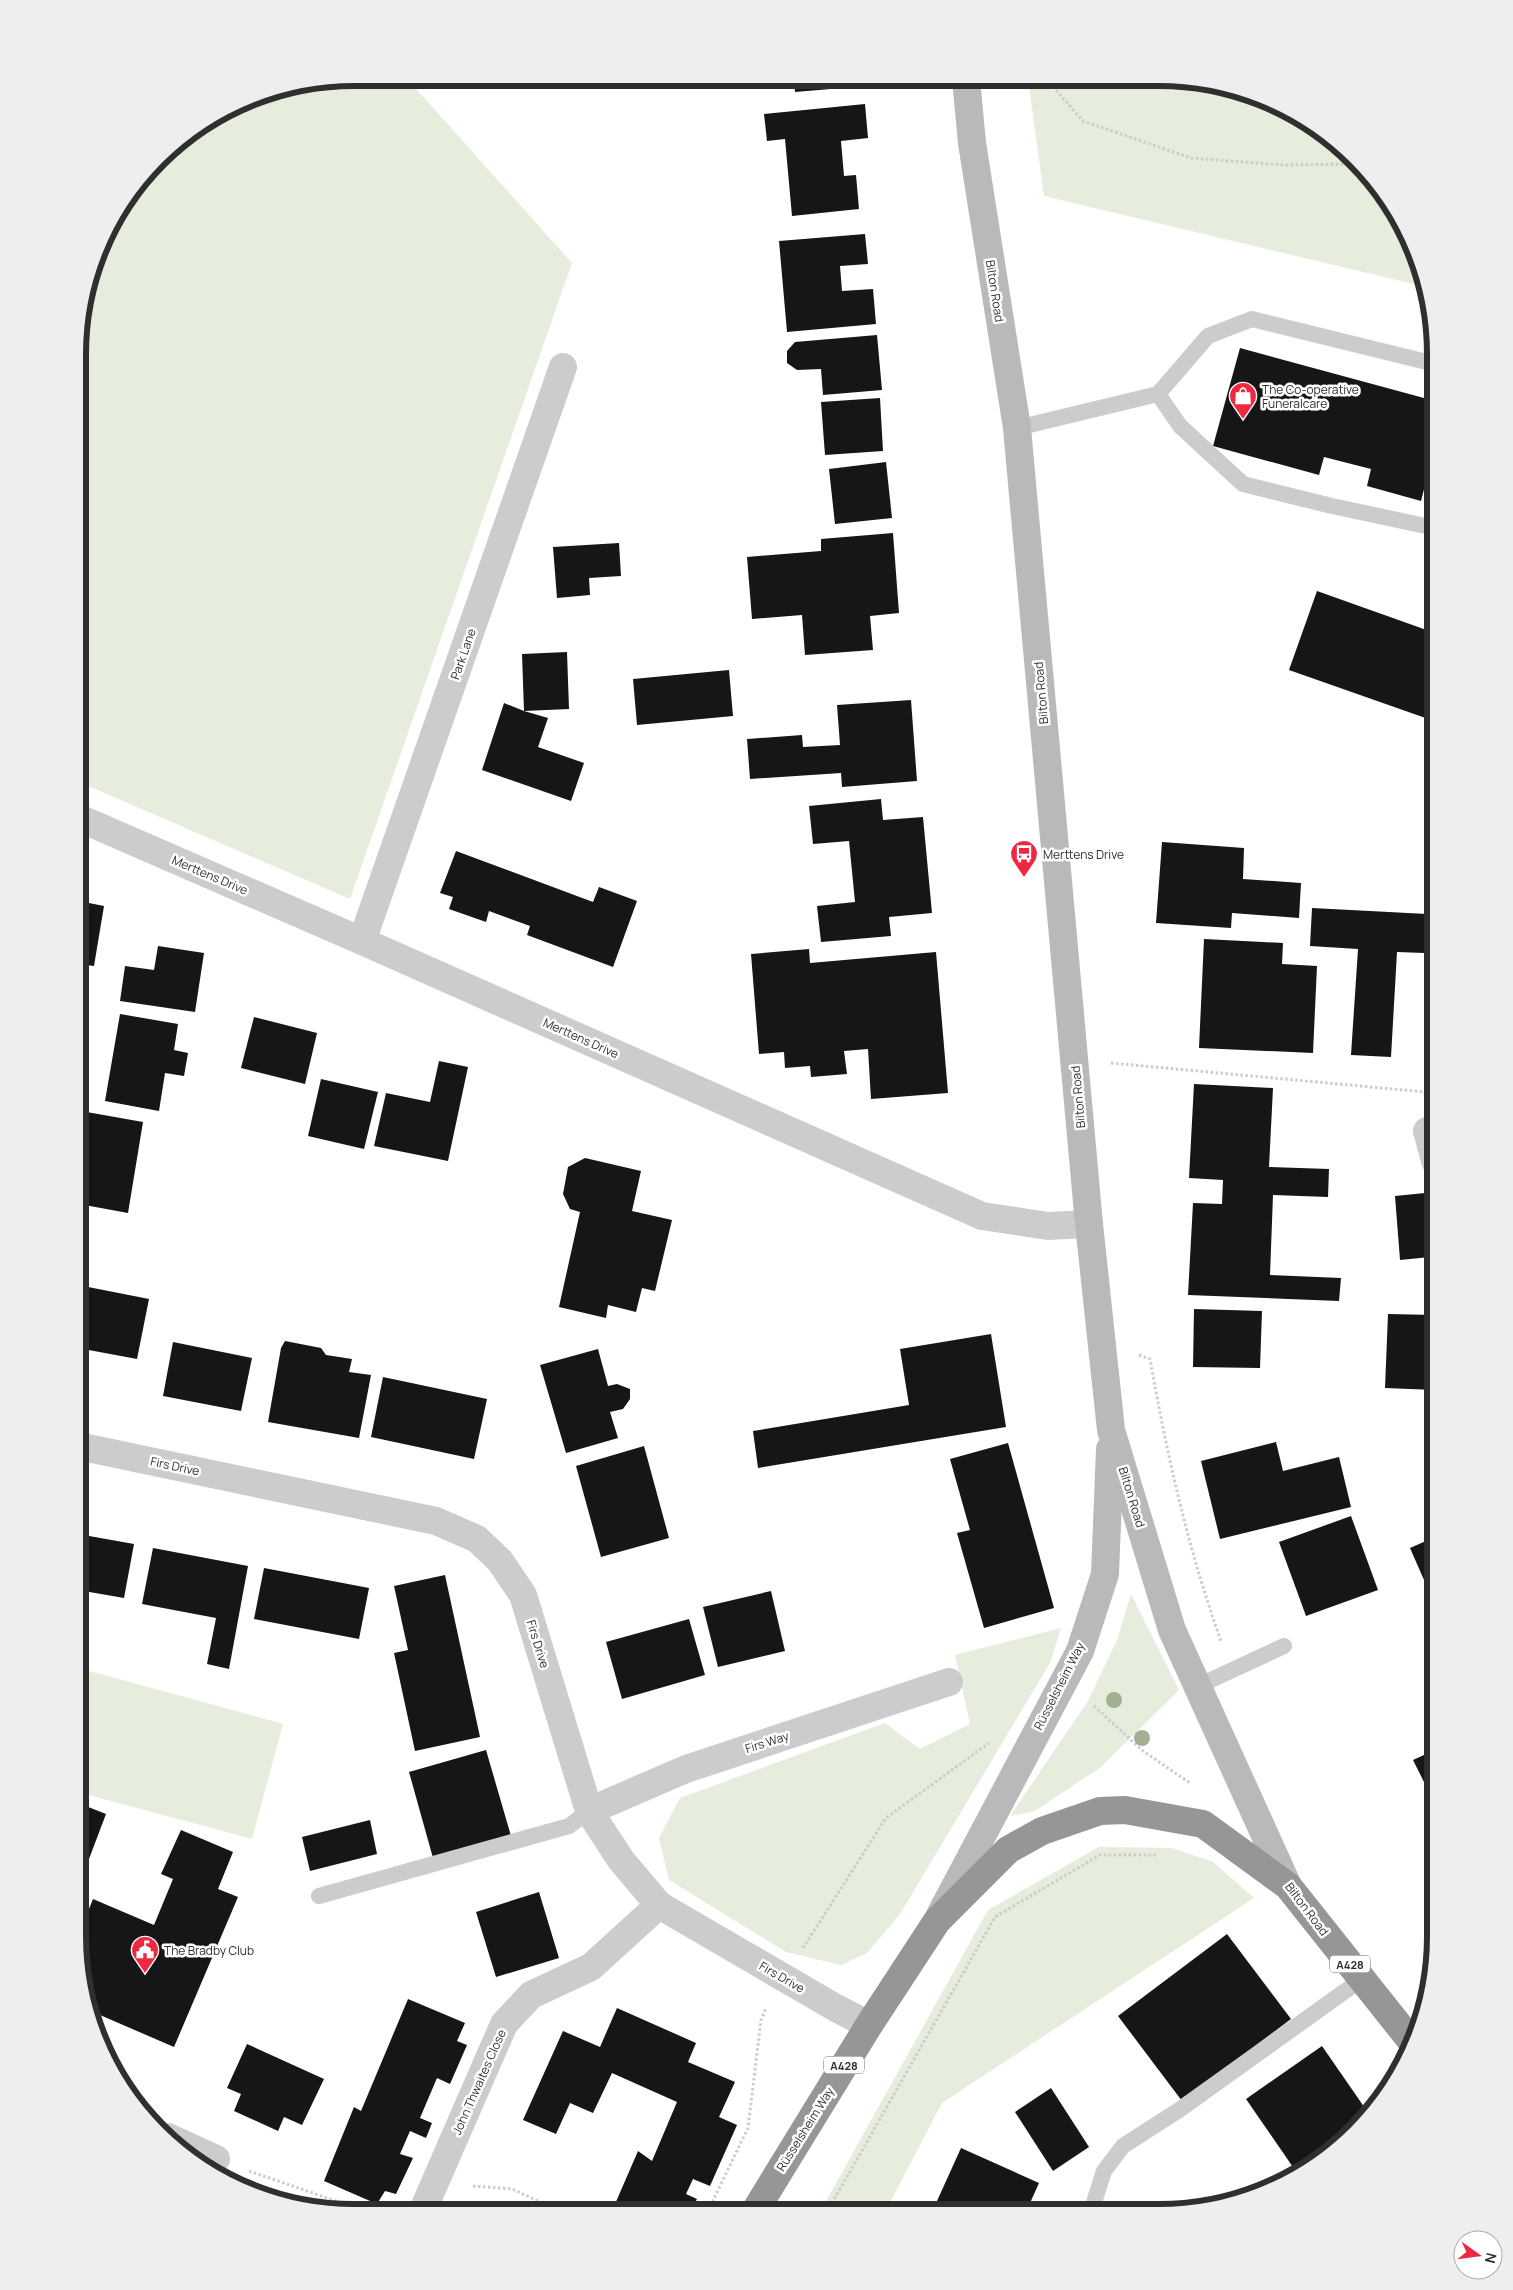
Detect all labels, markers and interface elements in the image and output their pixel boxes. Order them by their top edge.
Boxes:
street label: Bilton Road [982,259,1008,323]
shop icon: The Co-operative Funeralcare [1228,381,1258,420]
place label: The Co-operative Funeralcare [1262,381,1359,412]
street label: Park Lane [446,626,480,682]
street label: Bilton Road [1030,661,1052,725]
bus stop icon: Merttens Drive [1009,839,1039,878]
place label: Merttens Drive [1043,846,1124,863]
street label: Merttens Drive [169,851,251,899]
street label: Merttens Drive [541,1014,621,1062]
street label: Bilton Road [1067,1065,1089,1129]
street label: Firs Drive [149,1453,201,1479]
street label: Bilton Road [1115,1465,1149,1529]
street label: Firs Drive [523,1618,553,1670]
street label: Rüsselsheim Way [1030,1639,1089,1733]
street label: Firs Way [743,1727,792,1757]
street label: Bilton Road [1281,1879,1333,1939]
public building icon: The Bradby Club [130,1935,160,1974]
place label: The Bradby Club [164,1942,254,1959]
road number: A428 [1330,1956,1370,1972]
street label: Firs Drive [756,1957,808,1997]
street label: John Thwaites Close [448,2026,510,2138]
road number: A428 [824,2056,864,2074]
street label: Rüsselsheim Way [772,2083,838,2174]
north arrow [1453,2230,1503,2280]
text: N [1481,2251,1502,2265]

